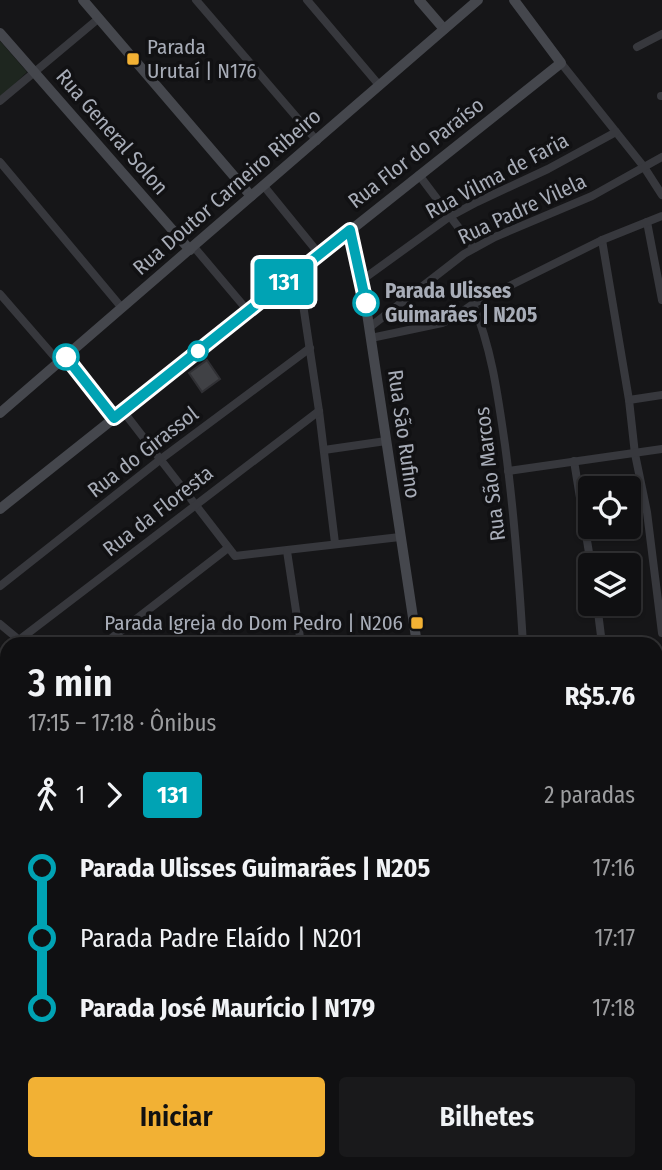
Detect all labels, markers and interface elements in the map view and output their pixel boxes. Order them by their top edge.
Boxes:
place label: Parada Urutaí | N176 [147,34,257,84]
marker: Parada Urutaí | N176 [125,51,141,67]
street label: Rua General Solon [50,64,174,200]
street label: Rua Flor do Paraíso [343,92,489,214]
street label: Rua Doutor Carneiro Ribeiro [128,103,326,281]
street label: Rua Vilma de Faria [421,127,573,225]
street label: Rua Padre Vilela [454,168,590,250]
line badge: 131 [244,259,324,305]
text: 131 [268,268,300,296]
place label: Parada Ulisses Guimarães | N205 [385,278,537,328]
marker: Parada Ulisses Guimarães | N205 [353,290,379,316]
unlabelled marker [188,341,208,361]
unlabelled marker [53,344,79,370]
street label: Rua São Rufino [382,368,426,500]
street label: Rua do Girassol [82,400,204,503]
street label: Rua São Marcos [469,405,511,543]
street label: Rua da Floresta [98,460,218,562]
map controls [578,476,641,616]
button: locate [578,476,641,539]
button: layers [578,553,641,616]
place label: Parada Igreja do Dom Pedro | N206 [104,610,403,636]
marker: Parada Igreja do Dom Pedro | N206 [409,615,425,631]
text: 3 min [28,660,113,706]
text: R$5.76 [565,681,635,712]
text: 17:15 – 17:18 · Ônibus [28,709,216,737]
icon: walk [28,776,66,814]
icon: forward [95,776,133,814]
text: 1 [76,781,85,809]
text: 131 [157,781,188,809]
text: 2 paradas [544,781,635,809]
text: Parada Ulisses Guimarães | N205 [80,853,430,884]
text: 17:16 [592,854,635,882]
text: Parada Padre Elaído | N201 [80,923,362,954]
text: 17:17 [594,924,635,952]
text: Parada José Maurício | N179 [80,993,375,1024]
text: 17:18 [592,994,635,1022]
button: Iniciar [28,1077,325,1157]
button: Bilhetes [339,1077,635,1157]

